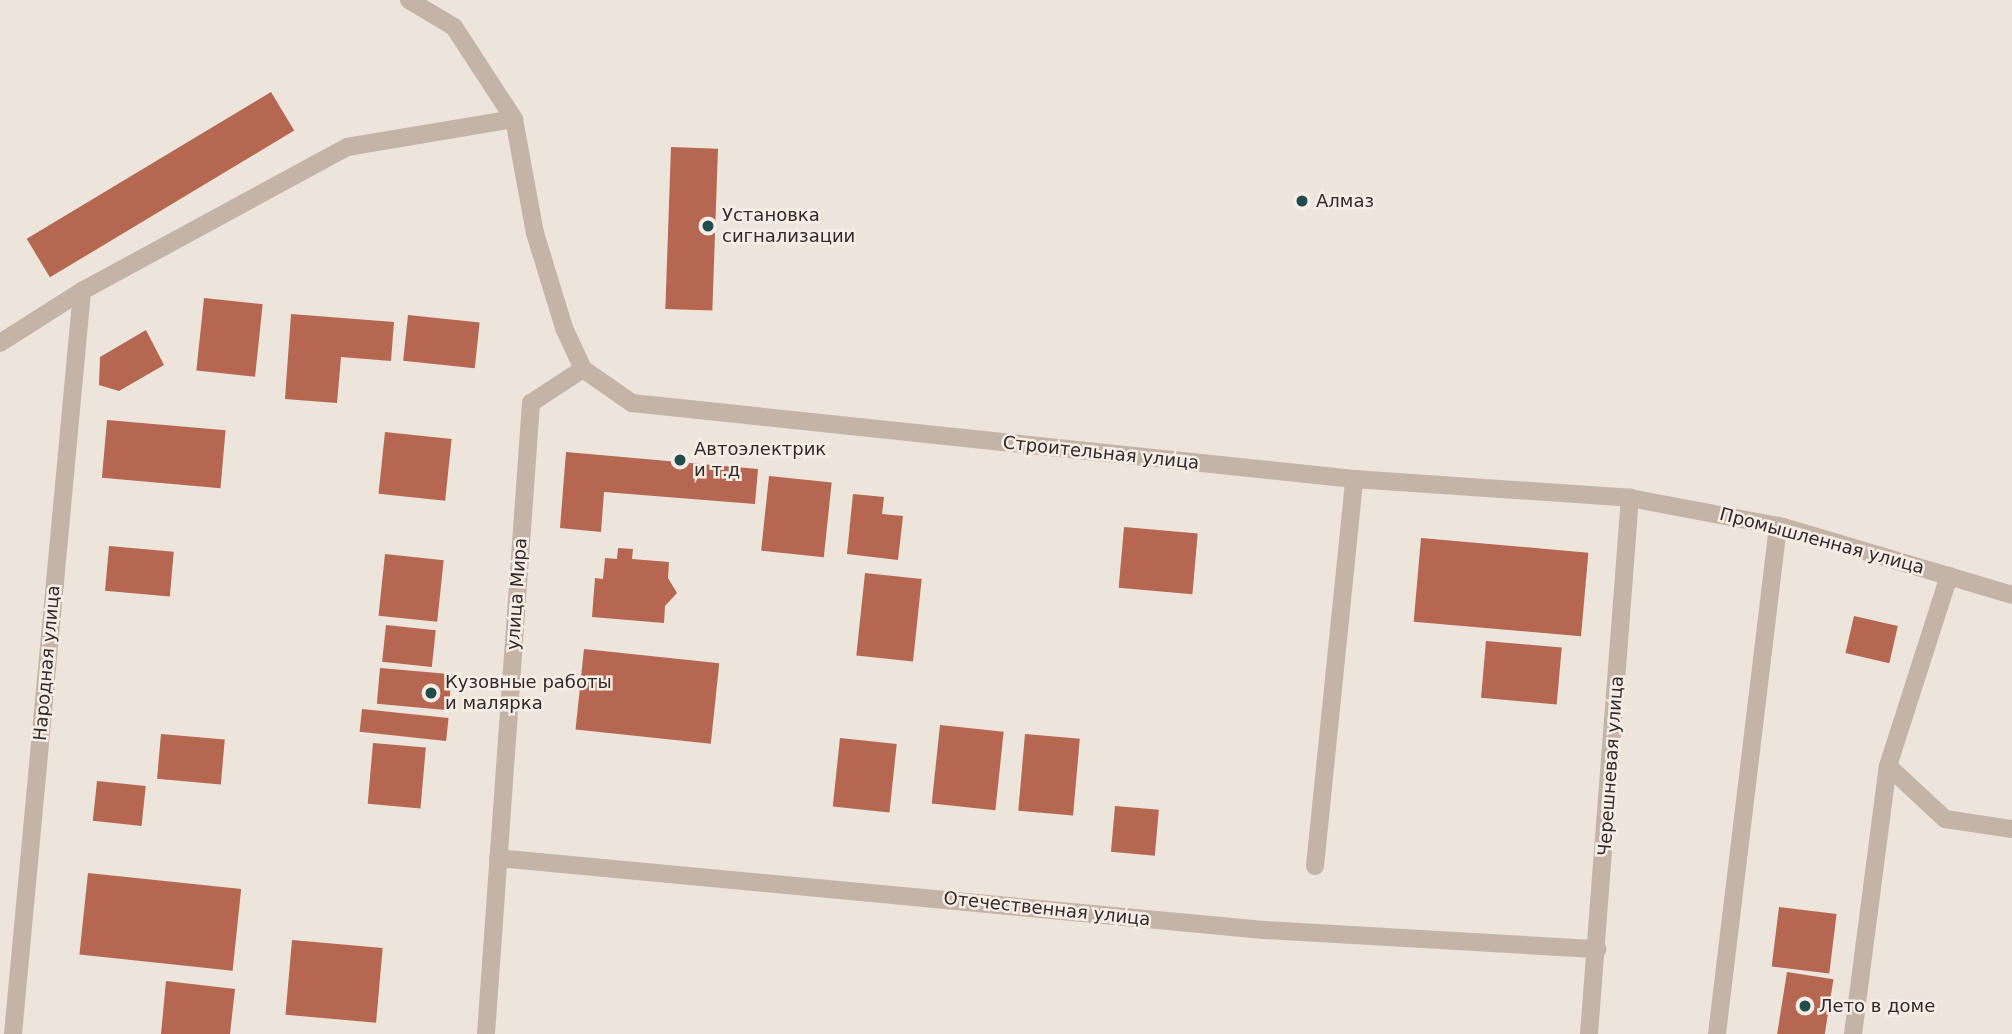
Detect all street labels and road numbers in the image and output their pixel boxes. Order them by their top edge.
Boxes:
street label: Строительная улица [1002,432,1200,474]
street label: Промышленная улица [1717,503,1927,579]
street label: улица Мира [502,537,532,651]
street label: Народная улица [29,584,65,742]
street label: Черешневая улица [1594,675,1628,857]
street label: Отечественная улица [943,887,1151,931]

